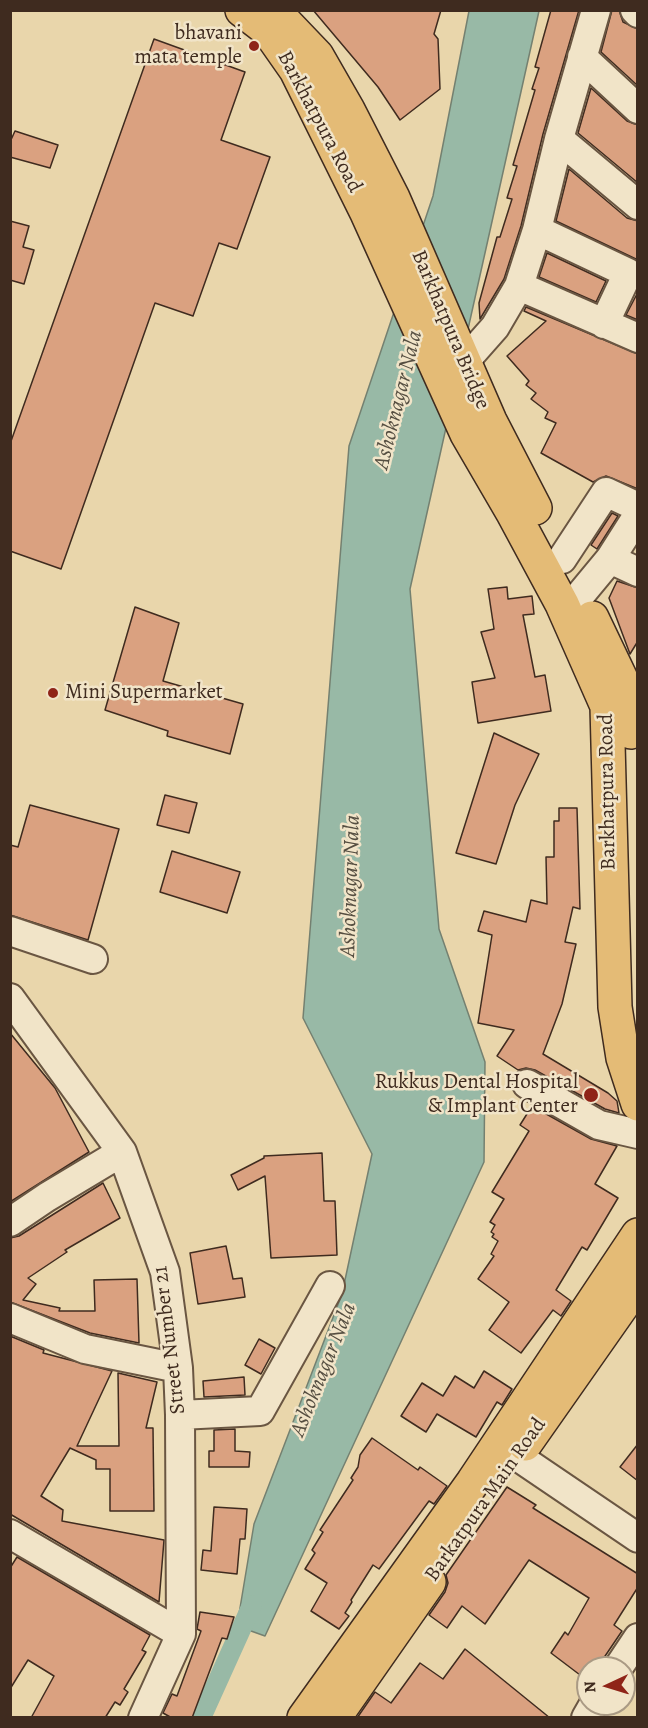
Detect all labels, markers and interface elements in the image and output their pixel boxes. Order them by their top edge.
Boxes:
place label: bhavani mata temple [134,21,242,71]
marker: bhavani mata temple [247,39,261,53]
street label: Barkhatpura Road [271,47,367,197]
street label: Barkhatpura Bridge [405,247,495,413]
water label: Ashoknagar Nala [369,328,429,472]
place label: Mini Supermarket [65,680,223,706]
marker: Mini Supermarket [46,686,60,700]
street label: Barkhatpura Road [594,713,622,871]
water label: Ashoknagar Nala [335,815,367,957]
place label: Rukkus Dental Hospital & Implant Center [375,1070,578,1120]
marker: Rukkus Dental Hospital & Implant Center [582,1086,600,1104]
street label: Street Number 21 [148,1264,192,1416]
water label: Ashoknagar Nala [285,1299,363,1441]
street label: Barkatpura Main Road [420,1413,552,1587]
north arrow [576,1656,636,1716]
text: N [579,1681,601,1694]

